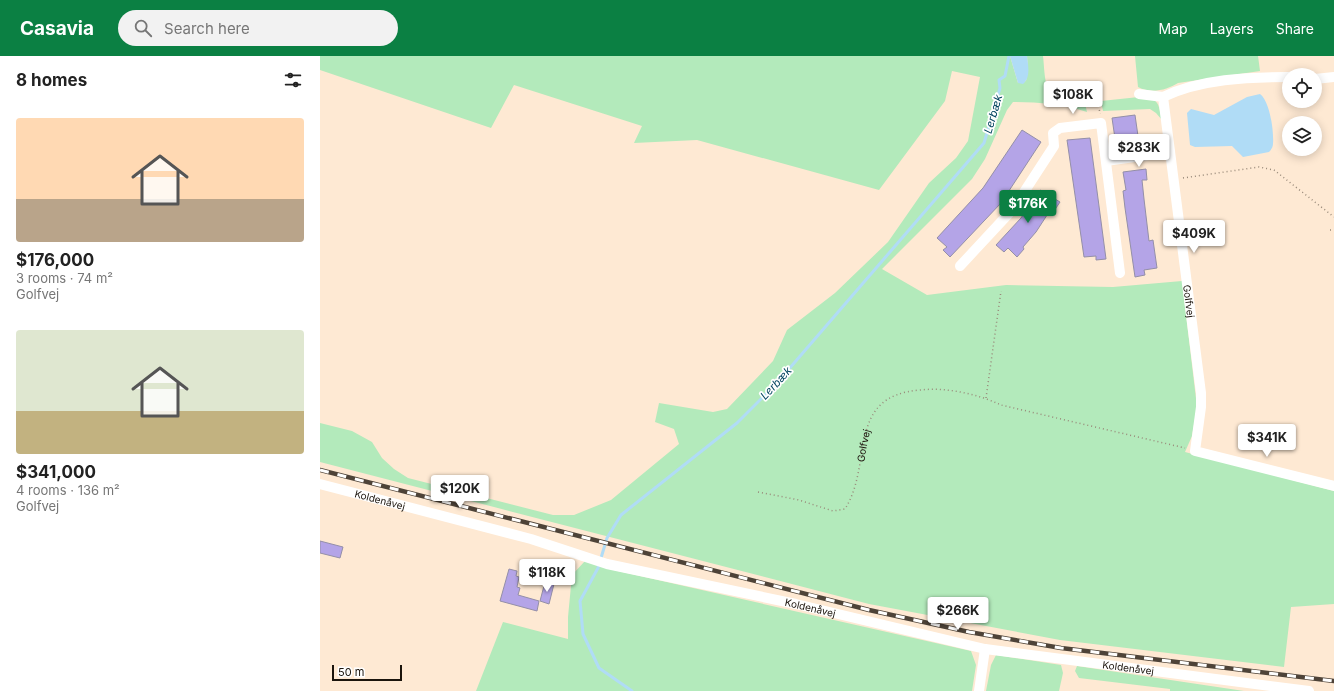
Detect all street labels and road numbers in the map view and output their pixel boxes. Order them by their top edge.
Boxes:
street label: Golfvej [1181,284,1197,318]
street label: Golfvej [854,428,872,463]
street label: Koldenåvej [353,487,407,512]
street label: Koldenåvej [784,596,837,619]
street label: Koldenåvej [1102,658,1155,677]

